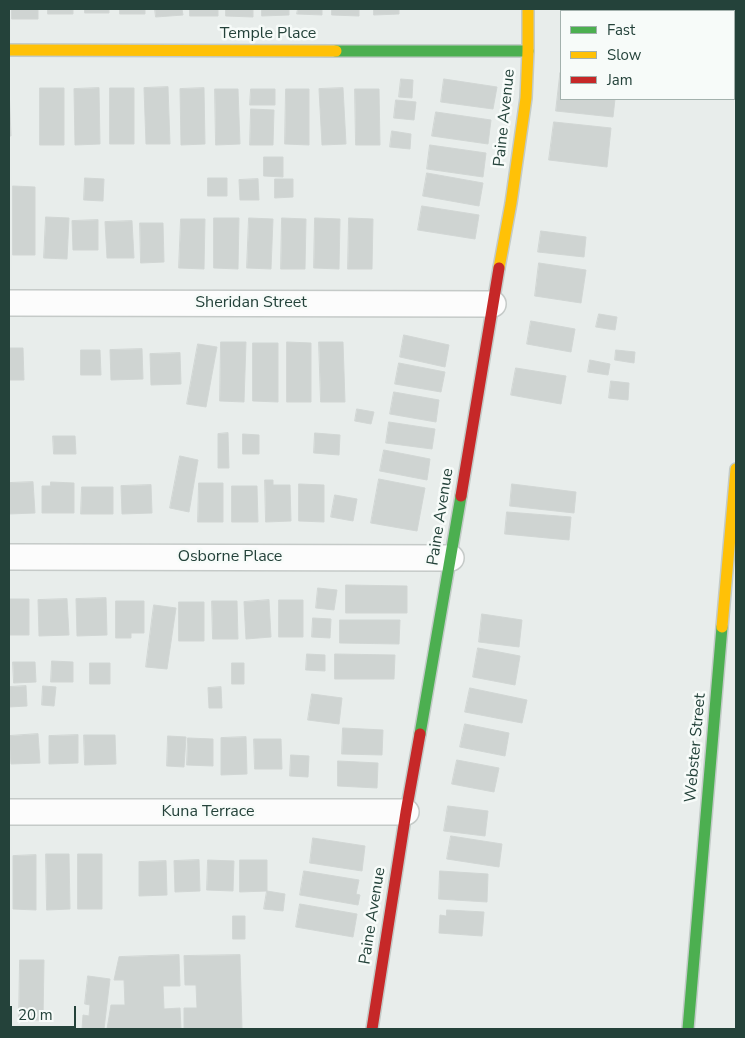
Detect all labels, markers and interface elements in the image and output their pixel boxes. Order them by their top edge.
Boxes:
legend [560,10,735,100]
text: Fast [607,20,635,40]
street label: Temple Place [220,24,316,44]
text: Slow [607,45,641,65]
street label: Paine Avenue [490,68,520,168]
text: Jam [607,70,633,90]
street label: Sheridan Street [195,293,307,313]
street label: Paine Avenue [424,467,458,567]
street label: Osborne Place [178,547,282,567]
street label: Webster Street [682,693,710,803]
street label: Kuna Terrace [161,802,255,822]
street label: Paine Avenue [356,866,390,966]
scale bar [12,996,79,1028]
text: 20 m [18,1005,53,1025]

